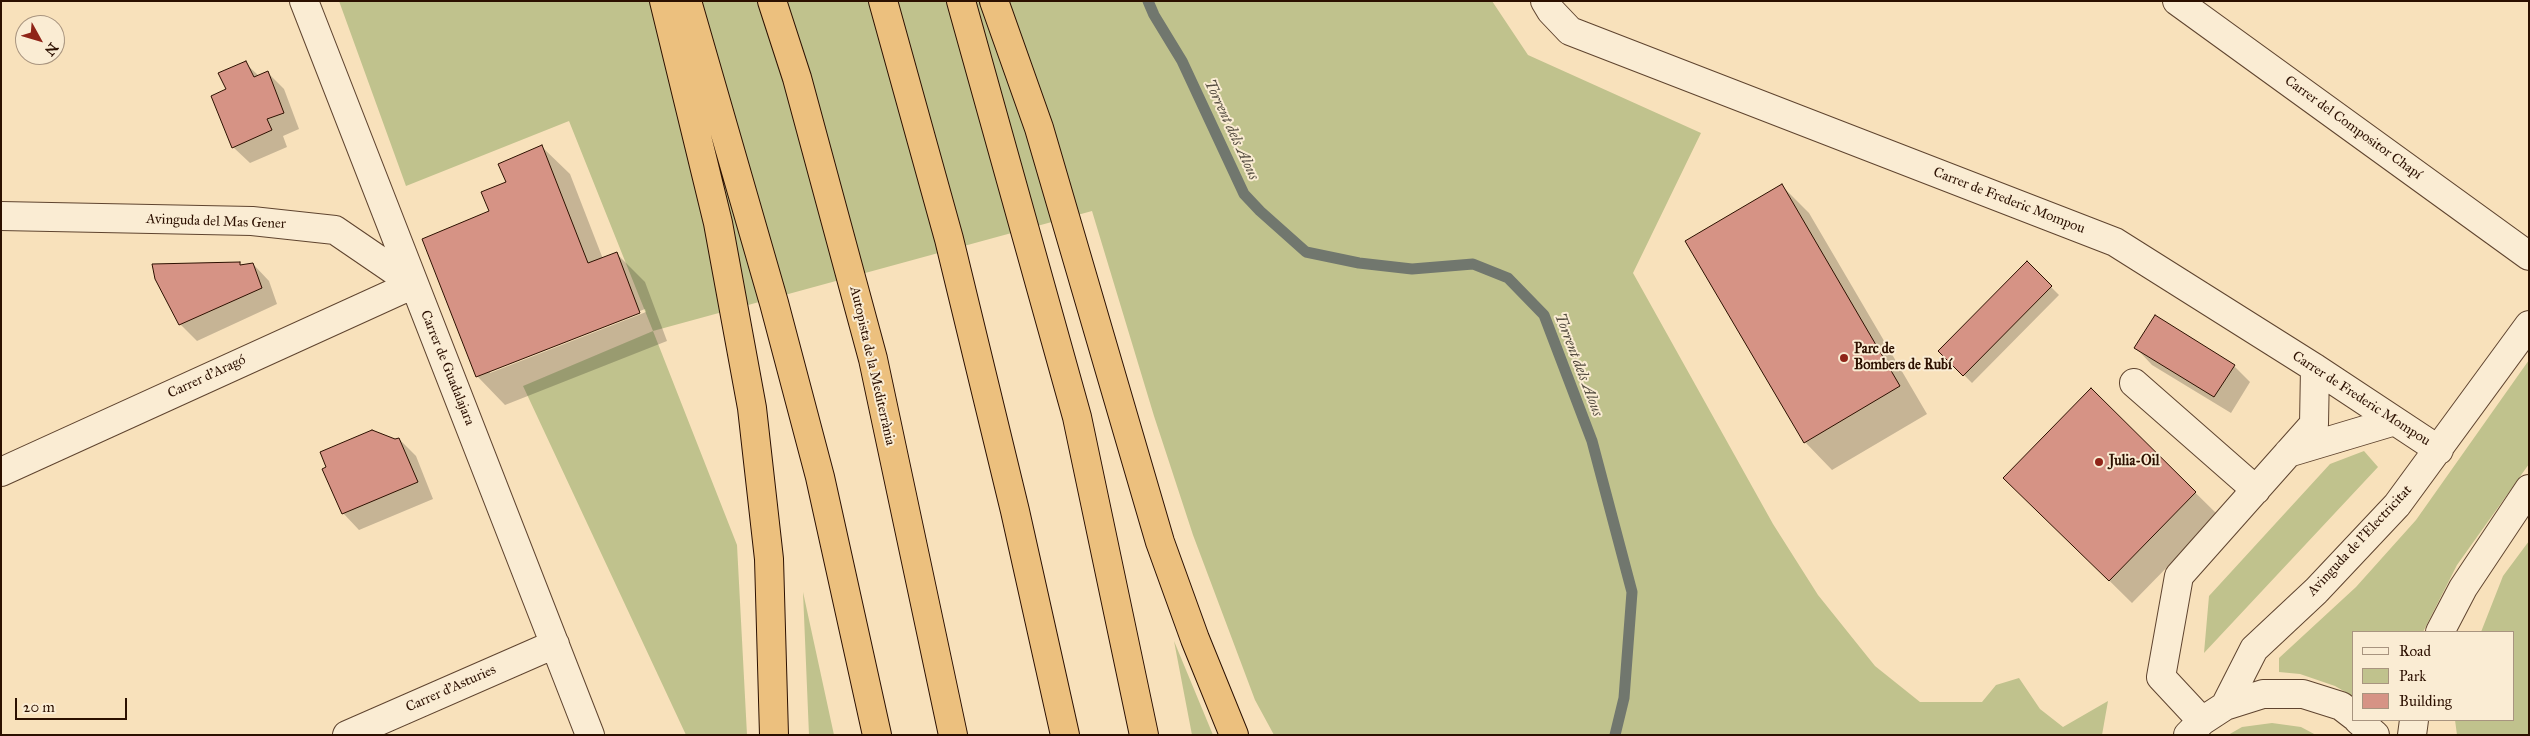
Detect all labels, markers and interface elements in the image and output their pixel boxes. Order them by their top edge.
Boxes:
north arrow [15,15,65,65]
text: N [41,39,62,59]
street label: Carrer del Compositor Chapí [2281,73,2425,183]
water label: Torrent dels Alous [1200,77,1262,183]
street label: Carrer de Frederic Mompou [1931,164,2087,238]
street label: Avinguda del Mas Gener [146,211,286,233]
street label: Autopista de la Mediterrània [846,285,898,447]
street label: Carrer de Guadalajara [416,308,478,428]
water label: Torrent dels Alous [1550,311,1606,419]
place label: Parc de Bombers de Rubí [1854,342,1952,374]
street label: Carrer de Frederic Mompou [2289,348,2433,450]
street label: Carrer d'Aragó [165,352,249,402]
marker: Parc de Bombers de Rubí [1838,352,1850,364]
place label: Julia-Oil [2109,454,2159,470]
marker: Julia-Oil [2093,456,2105,468]
street label: Avinguda de l'Electricitat [2304,482,2416,600]
legend [2352,631,2515,721]
text: Road [2399,642,2431,660]
street label: Carrer d'Asturies [403,662,499,716]
text: Park [2399,667,2426,685]
scale bar [18,688,130,720]
text: Building [2399,692,2452,710]
text: 20 m [23,698,55,716]

